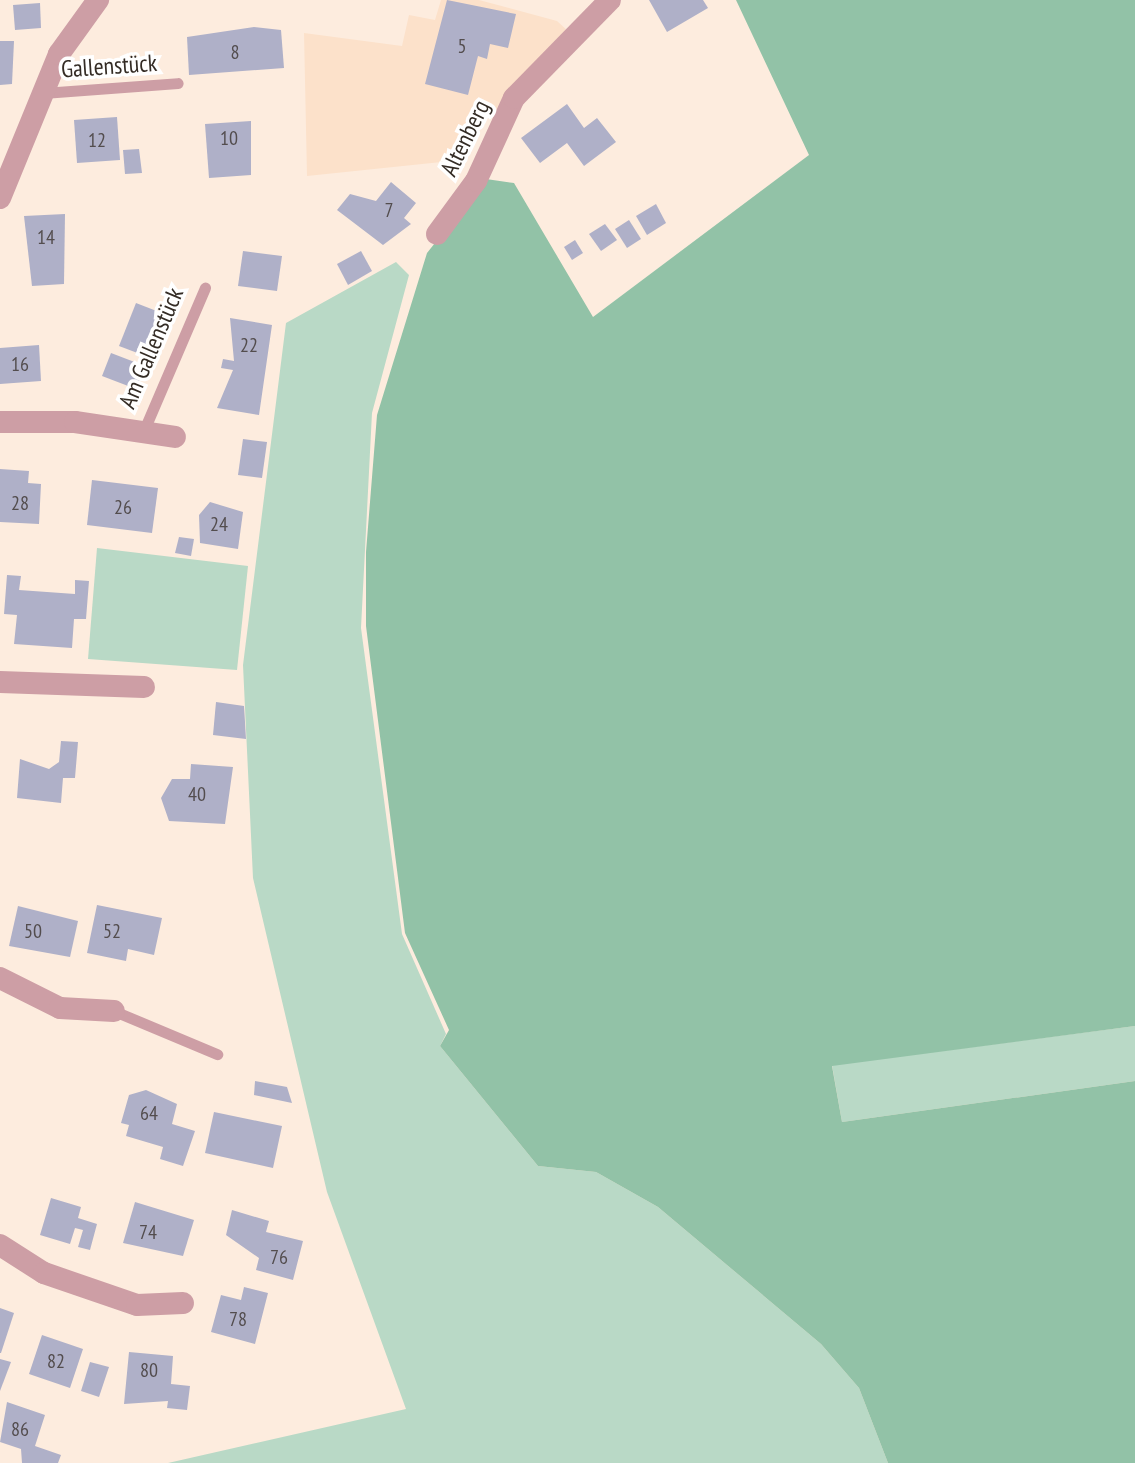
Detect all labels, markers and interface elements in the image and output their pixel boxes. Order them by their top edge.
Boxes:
house number: 5 [458,34,466,58]
house number: 8 [231,40,239,64]
street label: Gallenstück [60,48,158,84]
street label: Altenberg [434,95,496,181]
house number: 10 [220,126,238,150]
house number: 12 [88,128,106,152]
house number: 7 [385,198,393,222]
house number: 14 [37,225,55,249]
street label: Am Gallenstück [113,283,189,413]
house number: 22 [240,333,258,357]
house number: 16 [11,352,29,376]
house number: 28 [11,491,29,515]
house number: 26 [114,495,132,519]
house number: 24 [210,512,228,536]
house number: 40 [188,782,206,806]
house number: 50 [24,919,42,943]
house number: 52 [103,919,121,943]
house number: 64 [140,1101,158,1125]
house number: 74 [139,1220,157,1244]
house number: 76 [270,1245,288,1269]
house number: 78 [229,1307,247,1331]
house number: 82 [47,1349,65,1373]
house number: 80 [140,1358,158,1382]
house number: 86 [11,1417,29,1441]

